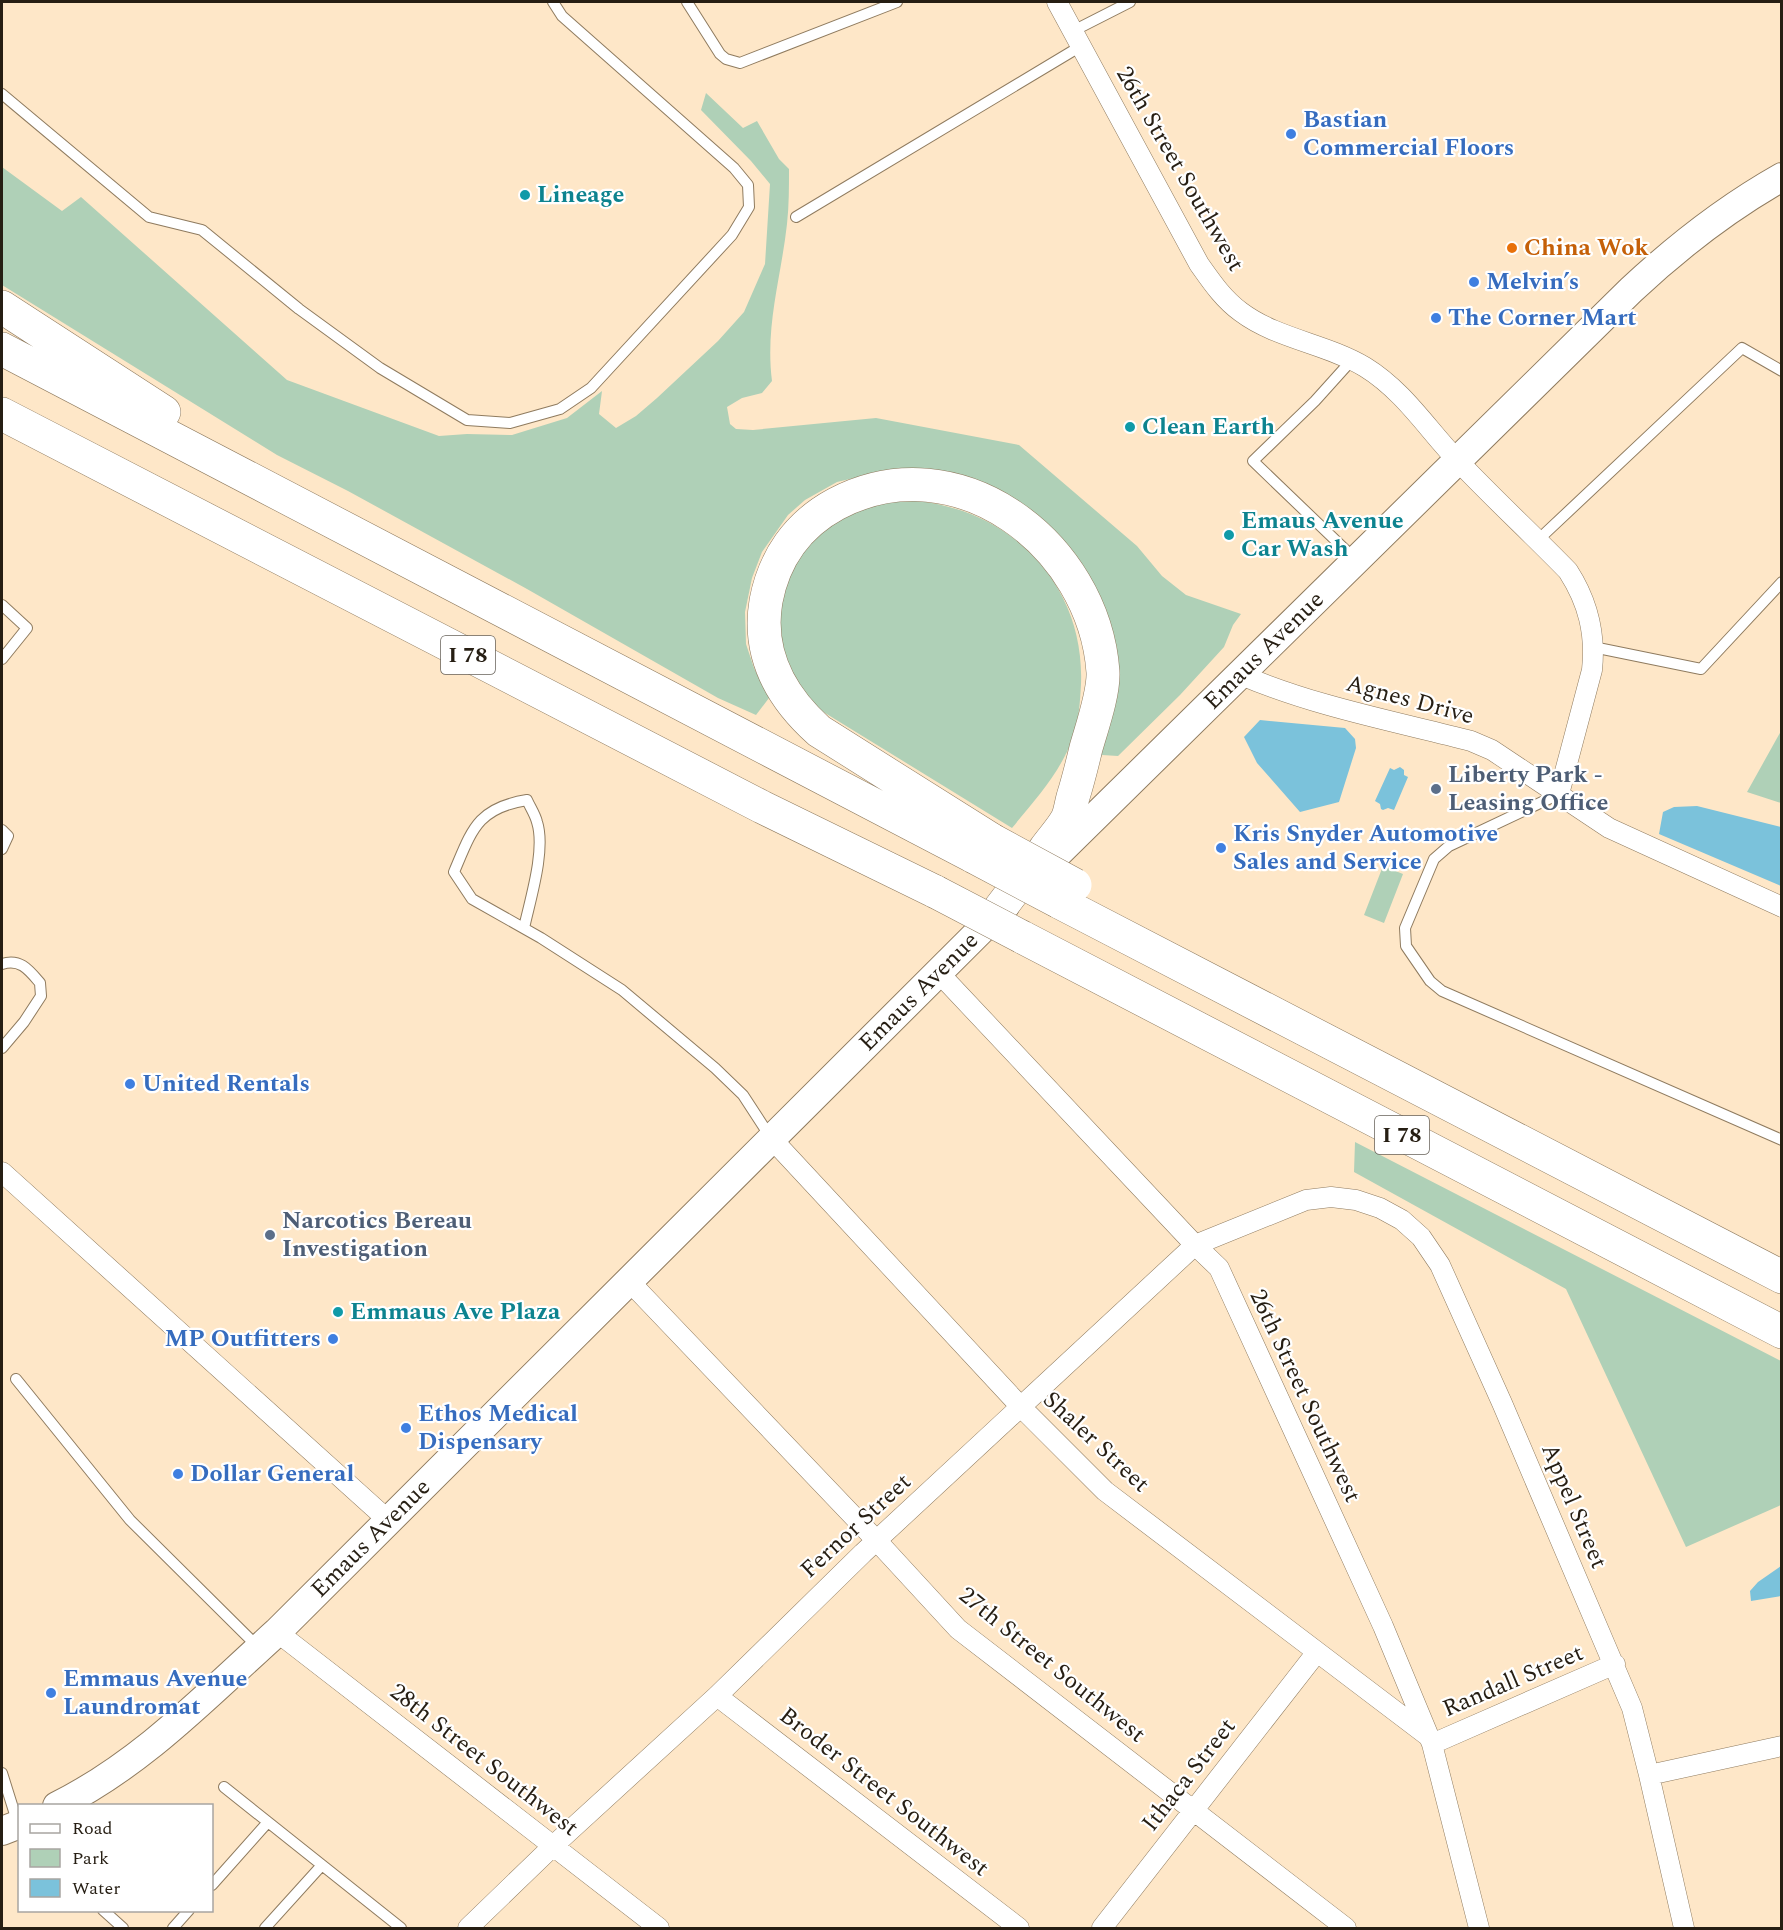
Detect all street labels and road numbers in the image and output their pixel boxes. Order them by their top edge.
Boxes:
street label: 26th Street Southwest [1107,60,1253,278]
street label: Emaus Avenue [1195,583,1333,718]
road number: I 78 [441,636,495,674]
street label: Agnes Drive [1342,666,1478,734]
street label: Emaus Avenue [851,924,987,1060]
road number: I 78 [1375,1116,1429,1154]
street label: 26th Street Southwest [1240,1283,1370,1509]
street label: Shaler Street [1034,1383,1158,1501]
street label: Appel Street [1531,1438,1617,1574]
street label: Fernor Street [792,1465,920,1587]
street label: Emaus Avenue [303,1470,439,1607]
street label: 27th Street Southwest [951,1578,1153,1752]
street label: Randall Street [1437,1635,1589,1727]
street label: 28th Street Southwest [382,1675,586,1845]
street label: Broder Street Southwest [771,1698,997,1886]
street label: Ithaca Street [1133,1710,1245,1840]

